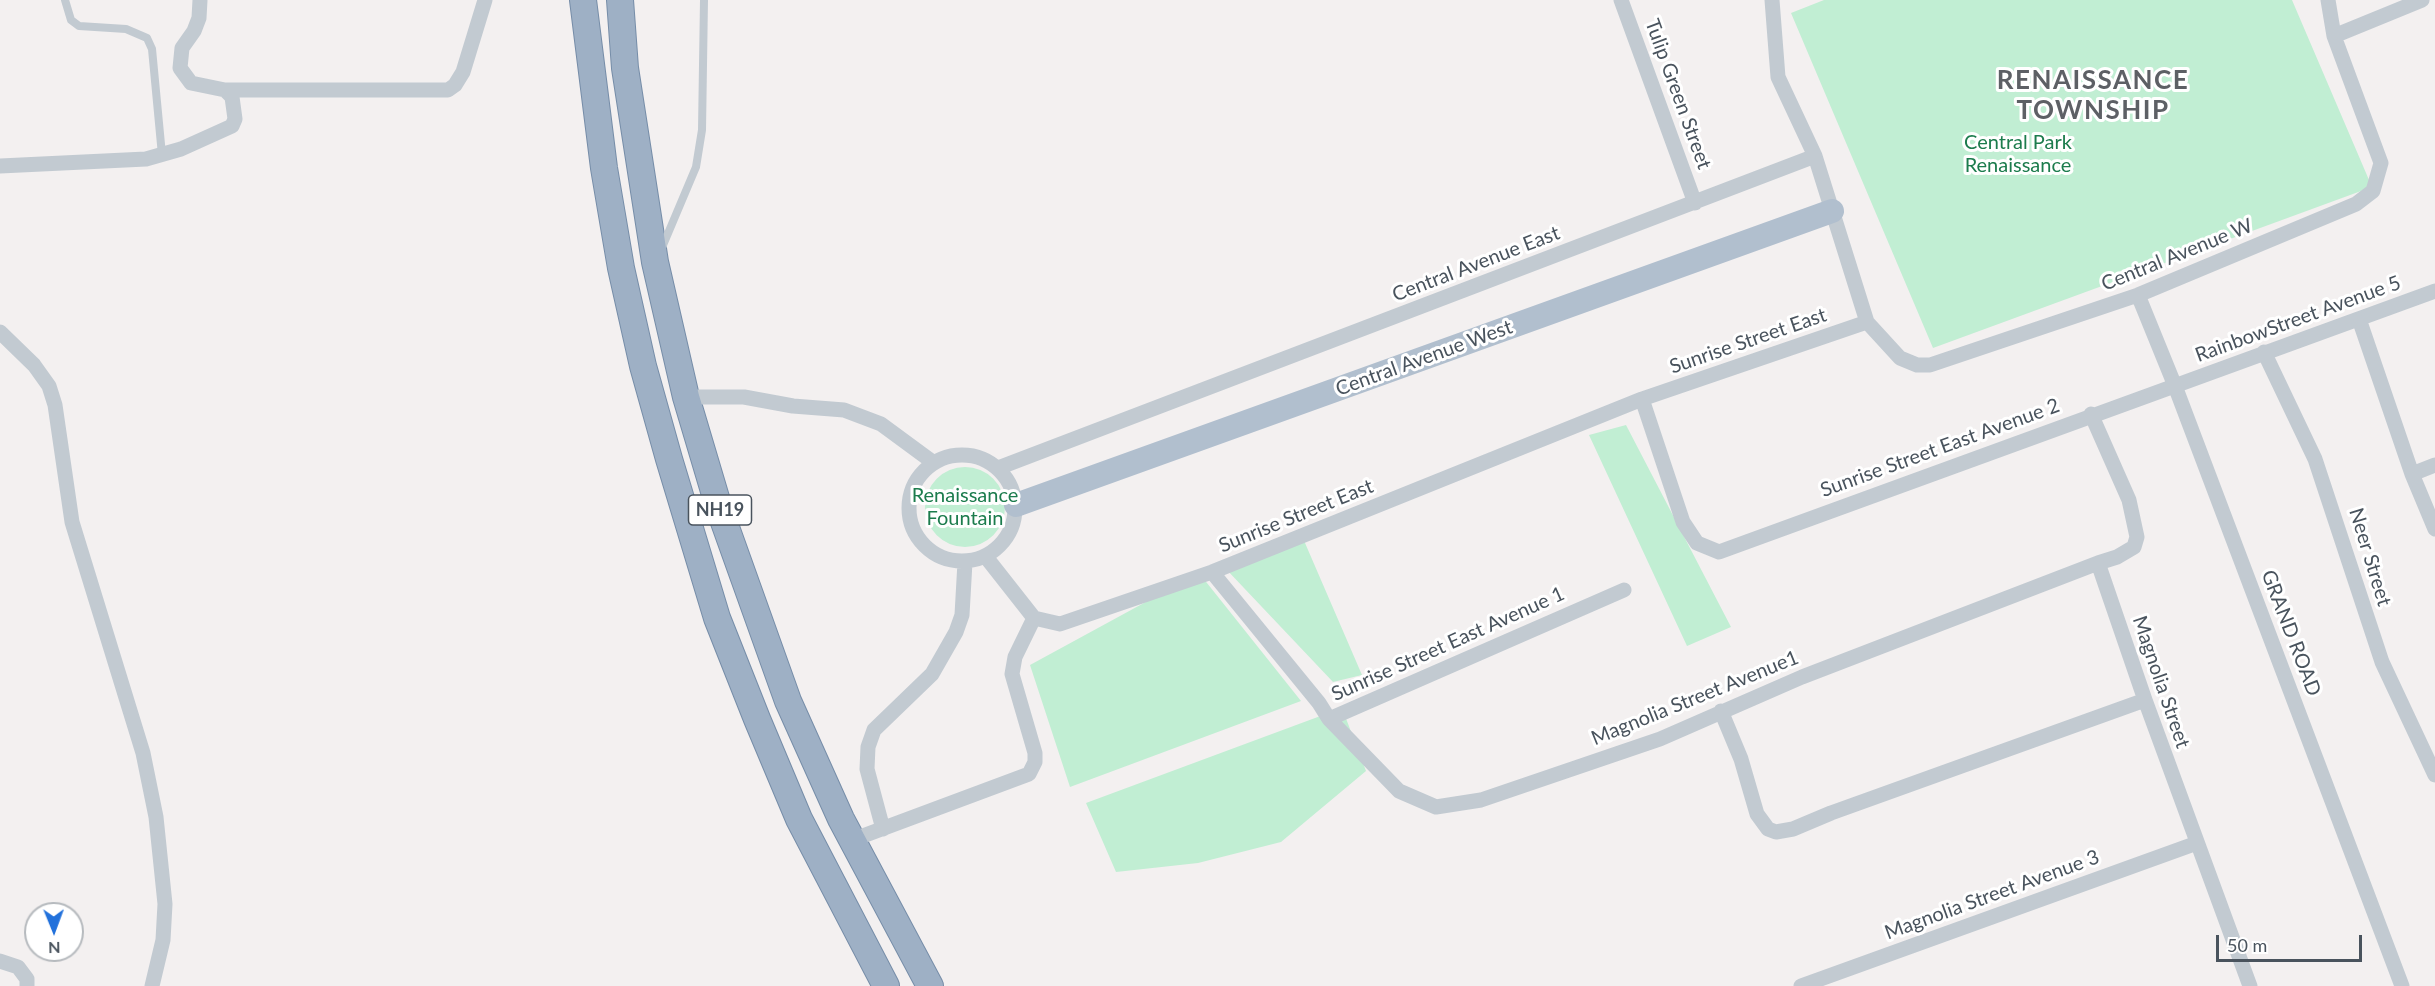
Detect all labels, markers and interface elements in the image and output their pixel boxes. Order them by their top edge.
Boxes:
street label: Tulip Green Street [1640,16,1716,172]
district label: RENAISSANCE TOWNSHIP [1997,65,2189,126]
park label: Central Park Renaissance [1964,131,2072,178]
street label: Central Avenue W [2098,214,2256,296]
street label: Central Avenue East [1389,221,1563,307]
street label: RainbowStreet Avenue 5 [2192,271,2404,367]
street label: Sunrise Street East [1666,303,1830,379]
street label: Central Avenue West [1332,315,1516,401]
street label: Sunrise Street East Avenue 2 [1817,394,2063,502]
street label: Sunrise Street East [1215,474,1377,558]
park label: Renaissance Fountain [912,484,1018,531]
road number: NH19 [688,495,752,525]
street label: Neer Street [2344,505,2396,609]
street label: GRAND ROAD [2256,567,2326,699]
street label: Sunrise Street East Avenue 1 [1328,582,1568,706]
street label: Magnolia Street [2127,613,2195,751]
street label: Magnolia Street Avenue1 [1588,645,1802,751]
street label: Magnolia Street Avenue 3 [1882,845,2102,945]
north arrow [24,902,84,962]
scale bar [2219,923,2364,961]
text: 50 m [2227,934,2267,956]
text: N [48,939,61,958]

